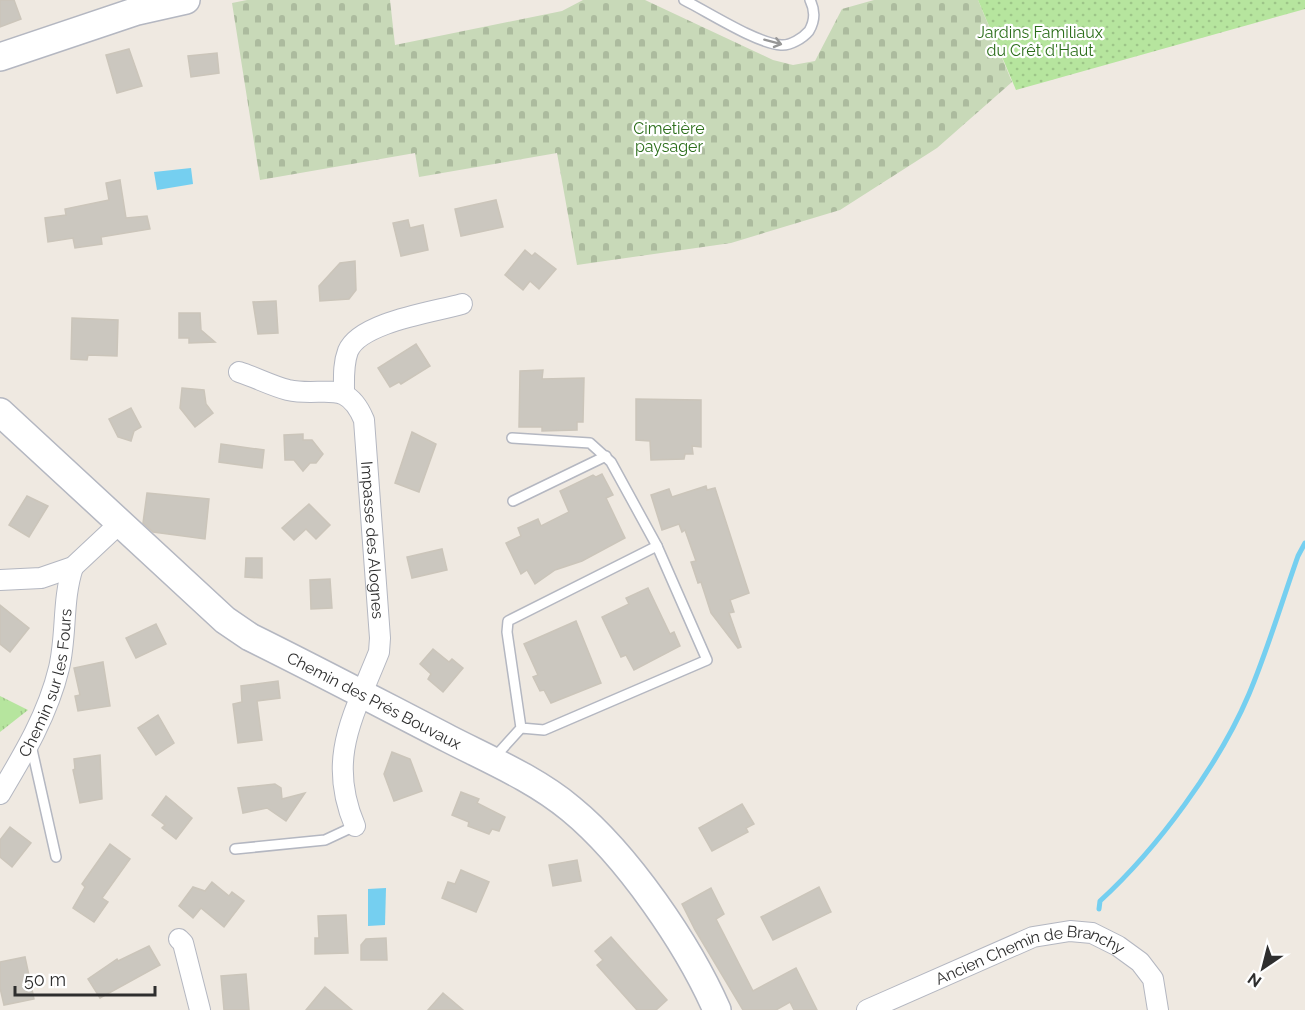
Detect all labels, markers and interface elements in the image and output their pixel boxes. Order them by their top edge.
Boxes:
park label: Jardins Familiaux du Crêt d'Haut [977,23,1103,60]
one-way arrow [763,37,782,48]
park label: Cimetière paysager [633,119,705,156]
street label: Impasse des Alognes [358,460,388,620]
street label: Chemin sur les Fours [14,608,75,760]
street label: Chemin des Prés Bouvaux [284,648,464,753]
street label: Ancien Chemin de Branchy [932,921,1129,988]
north arrow [1233,938,1293,998]
scale bar [15,959,154,997]
text: 50 m [24,969,66,990]
text: N [1244,969,1265,991]

